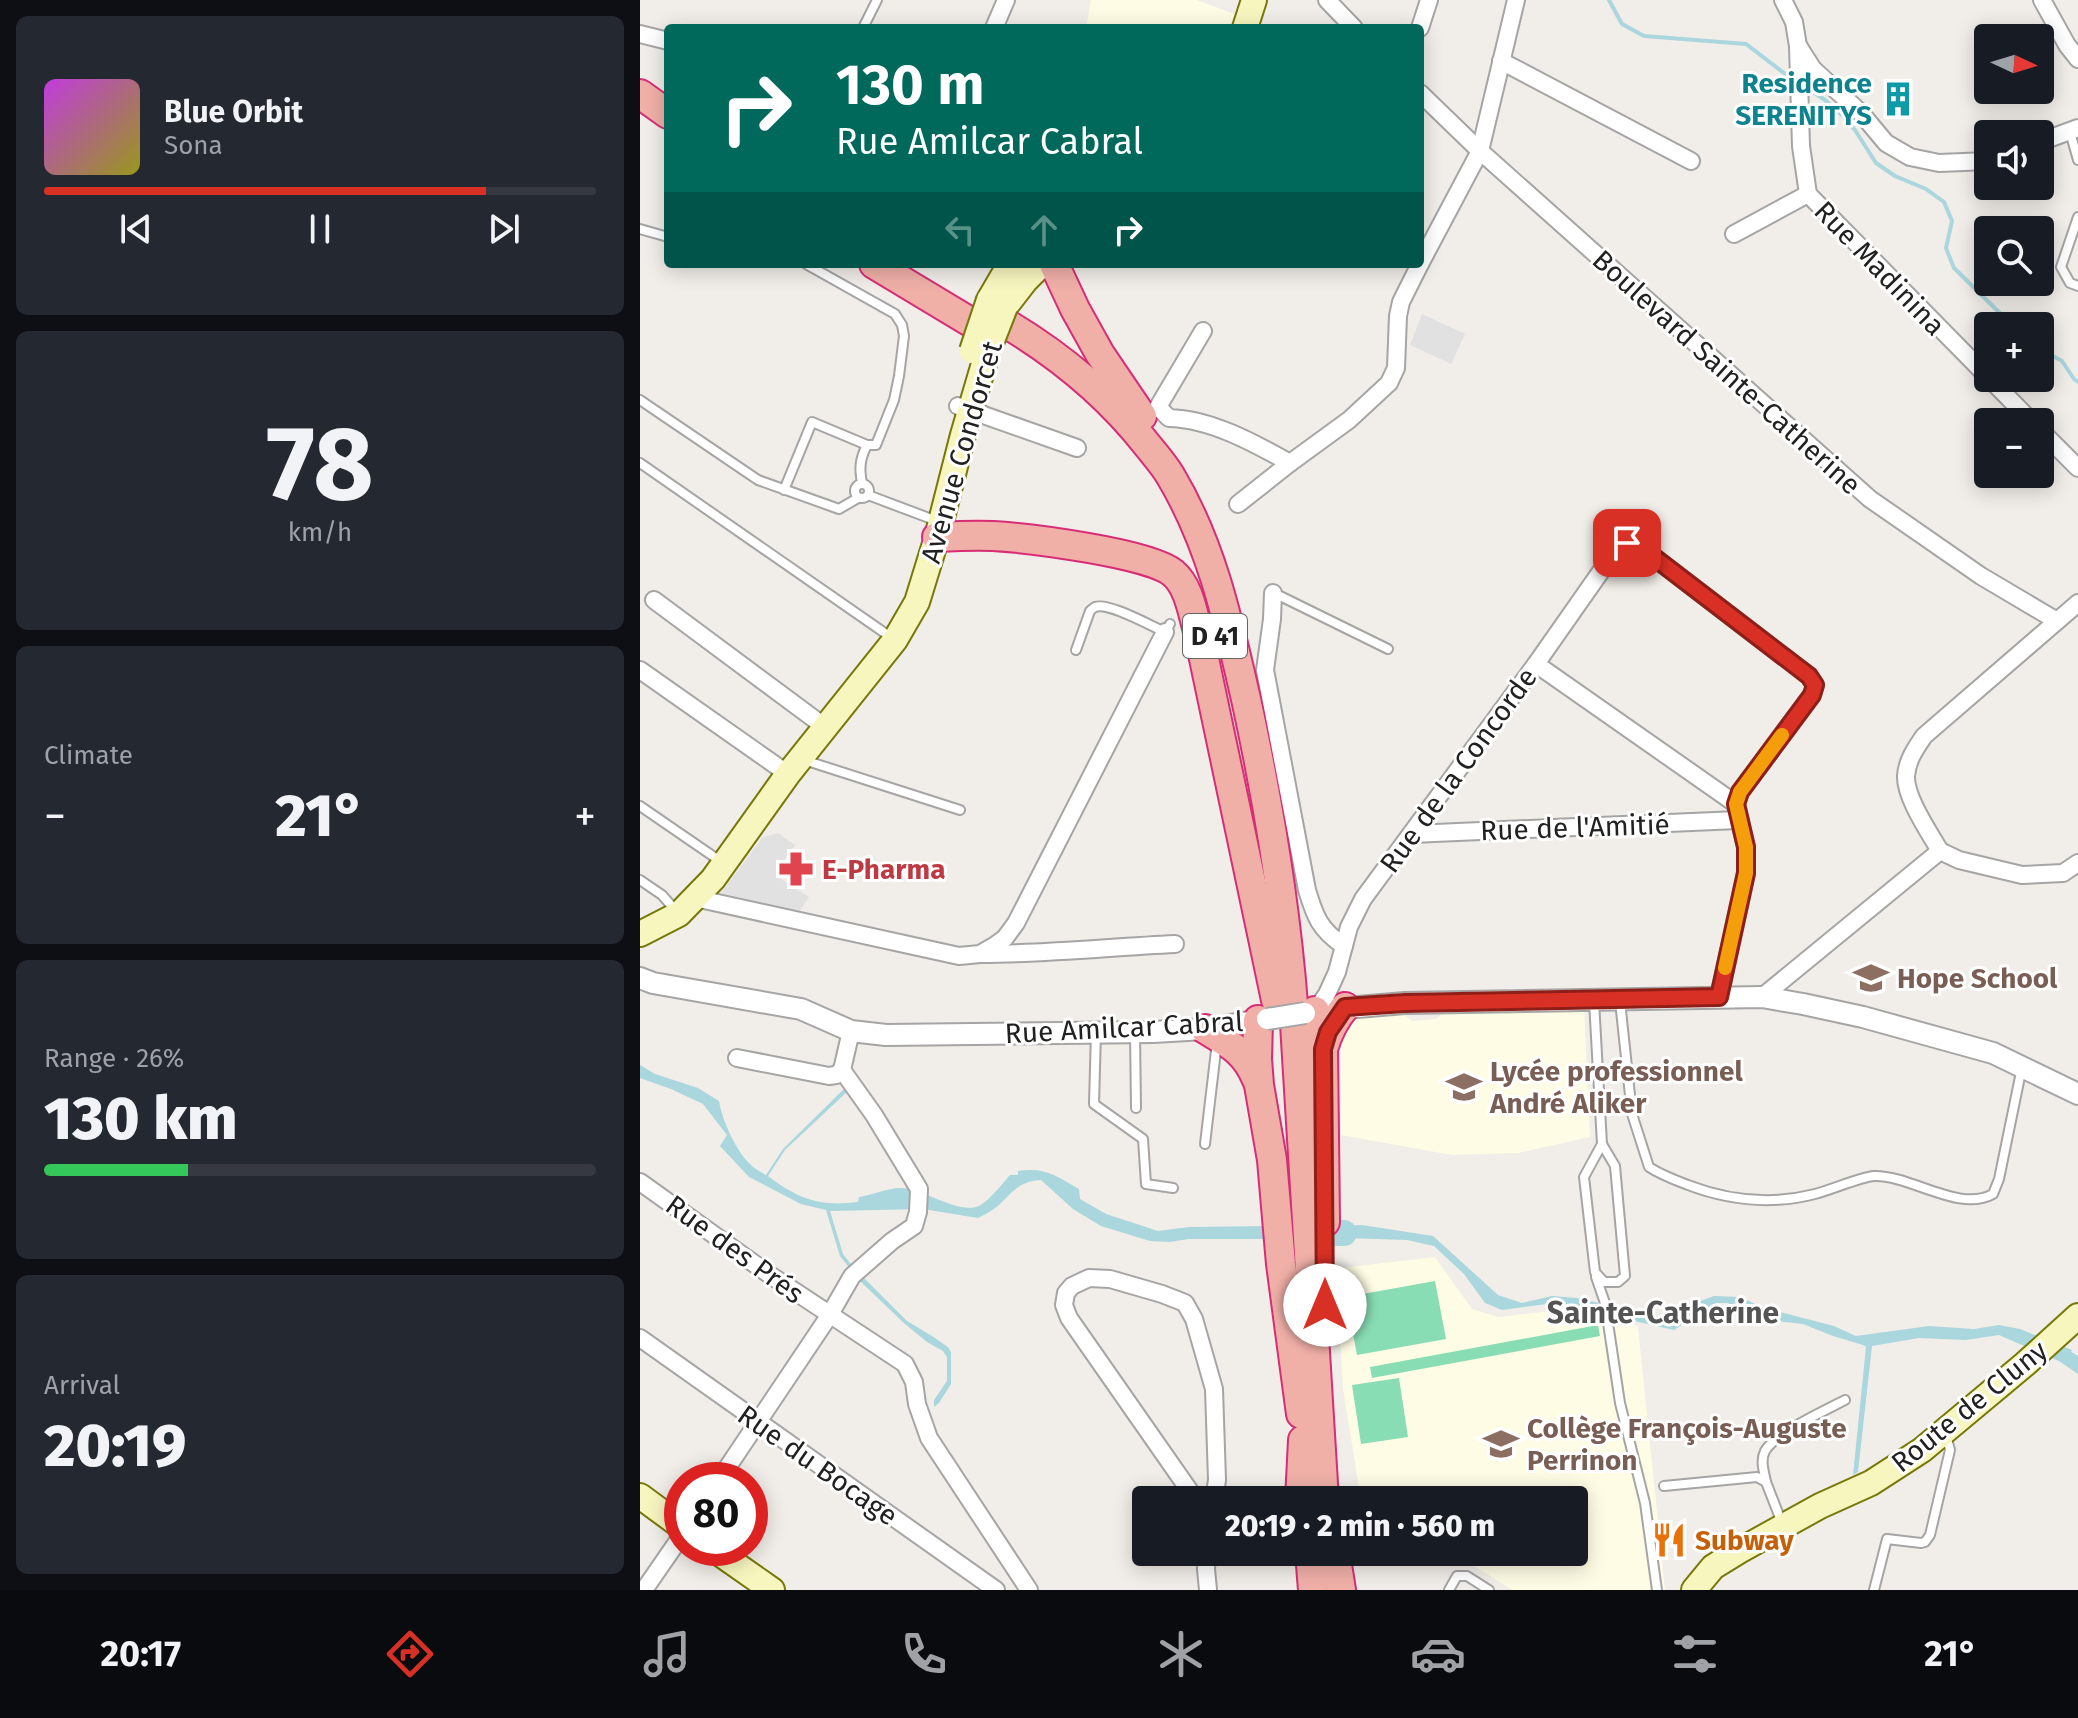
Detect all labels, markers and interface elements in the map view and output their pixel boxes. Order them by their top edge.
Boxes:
north arrow [1974,24,2054,104]
map controls [1974,24,2054,488]
text: 130 m [836,52,984,119]
icon: right [704,56,808,160]
place label: Residence SERENITYS [1735,67,1872,132]
building icon: Residence SERENITYS [1879,80,1917,118]
text: Blue Orbit [164,94,303,130]
text: Rue Amilcar Cabral [836,120,1143,164]
button: sound [1974,120,2054,200]
text: Sona [164,130,223,161]
street label: Rue Madinina [1807,194,1952,342]
icon: previous [114,207,158,251]
icon: pause [298,207,342,251]
icon: next [482,207,526,251]
icon: left [938,208,982,252]
icon: ahead [1022,208,1066,252]
icon: right [1106,208,1150,252]
button: search [1974,216,2054,296]
street label: Boulevard Sainte-Catherine [1586,243,1868,502]
button: + [1974,312,2054,392]
street label: Avenue Condorcet [914,336,1009,567]
text: 78 [266,402,374,527]
button: − [1974,408,2054,488]
pin [1593,509,1661,577]
text: km/h [288,517,352,548]
icon: arrive [1605,521,1649,565]
road number: D 41 [1183,614,1247,658]
street label: Rue de la Concorde [1373,661,1544,879]
text: Climate [44,740,133,771]
text: 21° [275,780,365,852]
text: − [44,790,66,843]
text: + [574,790,596,843]
street label: Rue de l'Amitié [1480,808,1670,847]
pharmacy icon: E-Pharma [777,850,815,888]
place label: E-Pharma [822,853,946,886]
school or university icon: Hope School [1852,959,1890,997]
place label: Hope School [1897,962,2058,995]
street label: Rue Amilcar Cabral [1004,1005,1244,1050]
text: Range · 26% [44,1043,184,1074]
place label: Lycée professionnel André Aliker [1489,1055,1743,1120]
school or university icon: Lycée professionnel André Aliker [1445,1068,1483,1106]
text: 130 km [44,1083,238,1155]
street label: Rue des Prés [659,1188,810,1310]
position arrow [1283,1263,1367,1347]
district label: Sainte-Catherine [1547,1295,1779,1331]
street label: Route de Cluny [1885,1333,2054,1479]
text: Arrival [44,1370,120,1401]
street label: Rue du Bocage [732,1398,904,1533]
text: 20:19 [44,1410,186,1482]
place label: Collège François-Auguste Perrinon [1527,1412,1847,1477]
school or university icon: Collège François-Auguste Perrinon [1482,1425,1520,1463]
speed limit sign: 80 [664,1462,768,1566]
text: 20:19 · 2 min · 560 m [1225,1508,1495,1544]
restaurant icon: Subway [1650,1521,1688,1559]
place label: Subway [1695,1524,1794,1557]
icon: directions [382,1626,438,1682]
icon: music [639,1626,695,1682]
icon: phone [896,1626,952,1682]
icon: climate [1153,1626,1209,1682]
icon: car [1410,1626,1466,1682]
icon: filters [1667,1626,1723,1682]
text: 20:17 [101,1632,181,1676]
text: 21° [1924,1632,1977,1676]

